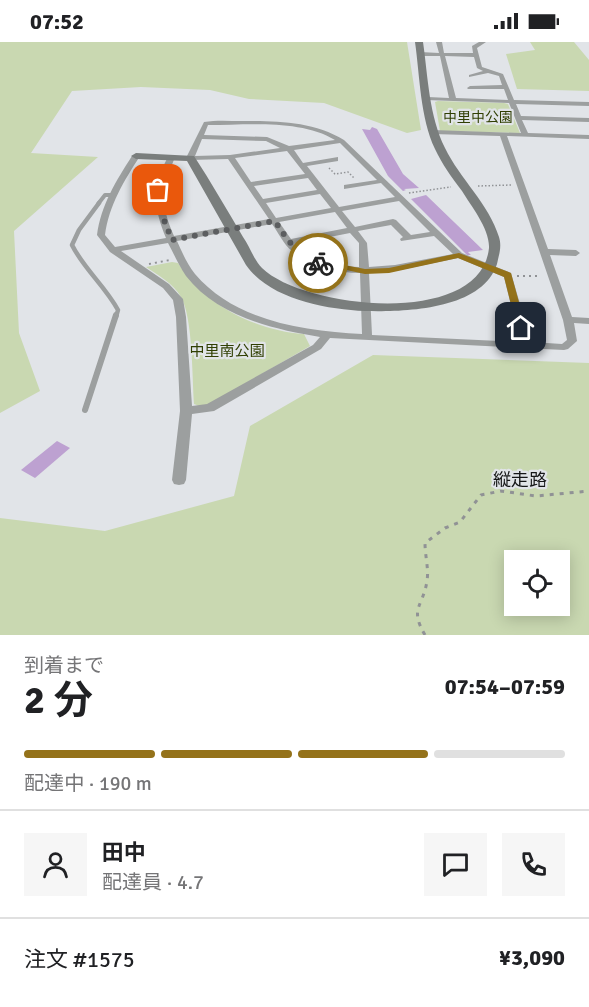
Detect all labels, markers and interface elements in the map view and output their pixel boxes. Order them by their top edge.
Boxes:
text: 07:52 [30,8,84,35]
park label: 中里中公園 [443,109,513,126]
pin [132,164,183,215]
icon: bag [141,173,174,206]
courier [288,233,348,293]
icon: bike [302,247,335,280]
pin [495,302,546,353]
icon: home [504,311,537,344]
park label: 中里南公園 [189,342,265,360]
street label: 縦走路 [493,469,547,491]
map controls [504,550,570,616]
button: locate [504,550,570,616]
text: 到着まで [24,653,104,678]
text: 07:54–07:59 [445,673,565,700]
text: 2 分 [24,676,93,724]
text: 配達中 · 190 m [24,771,152,796]
button: person [24,833,87,896]
button: chat [424,833,487,896]
button: phone [502,833,565,896]
text: 田中 [102,839,146,866]
text: 配達員 · 4.7 [102,870,204,895]
text: ¥3,090 [499,944,565,971]
text: 注文 #1575 [24,946,135,973]

